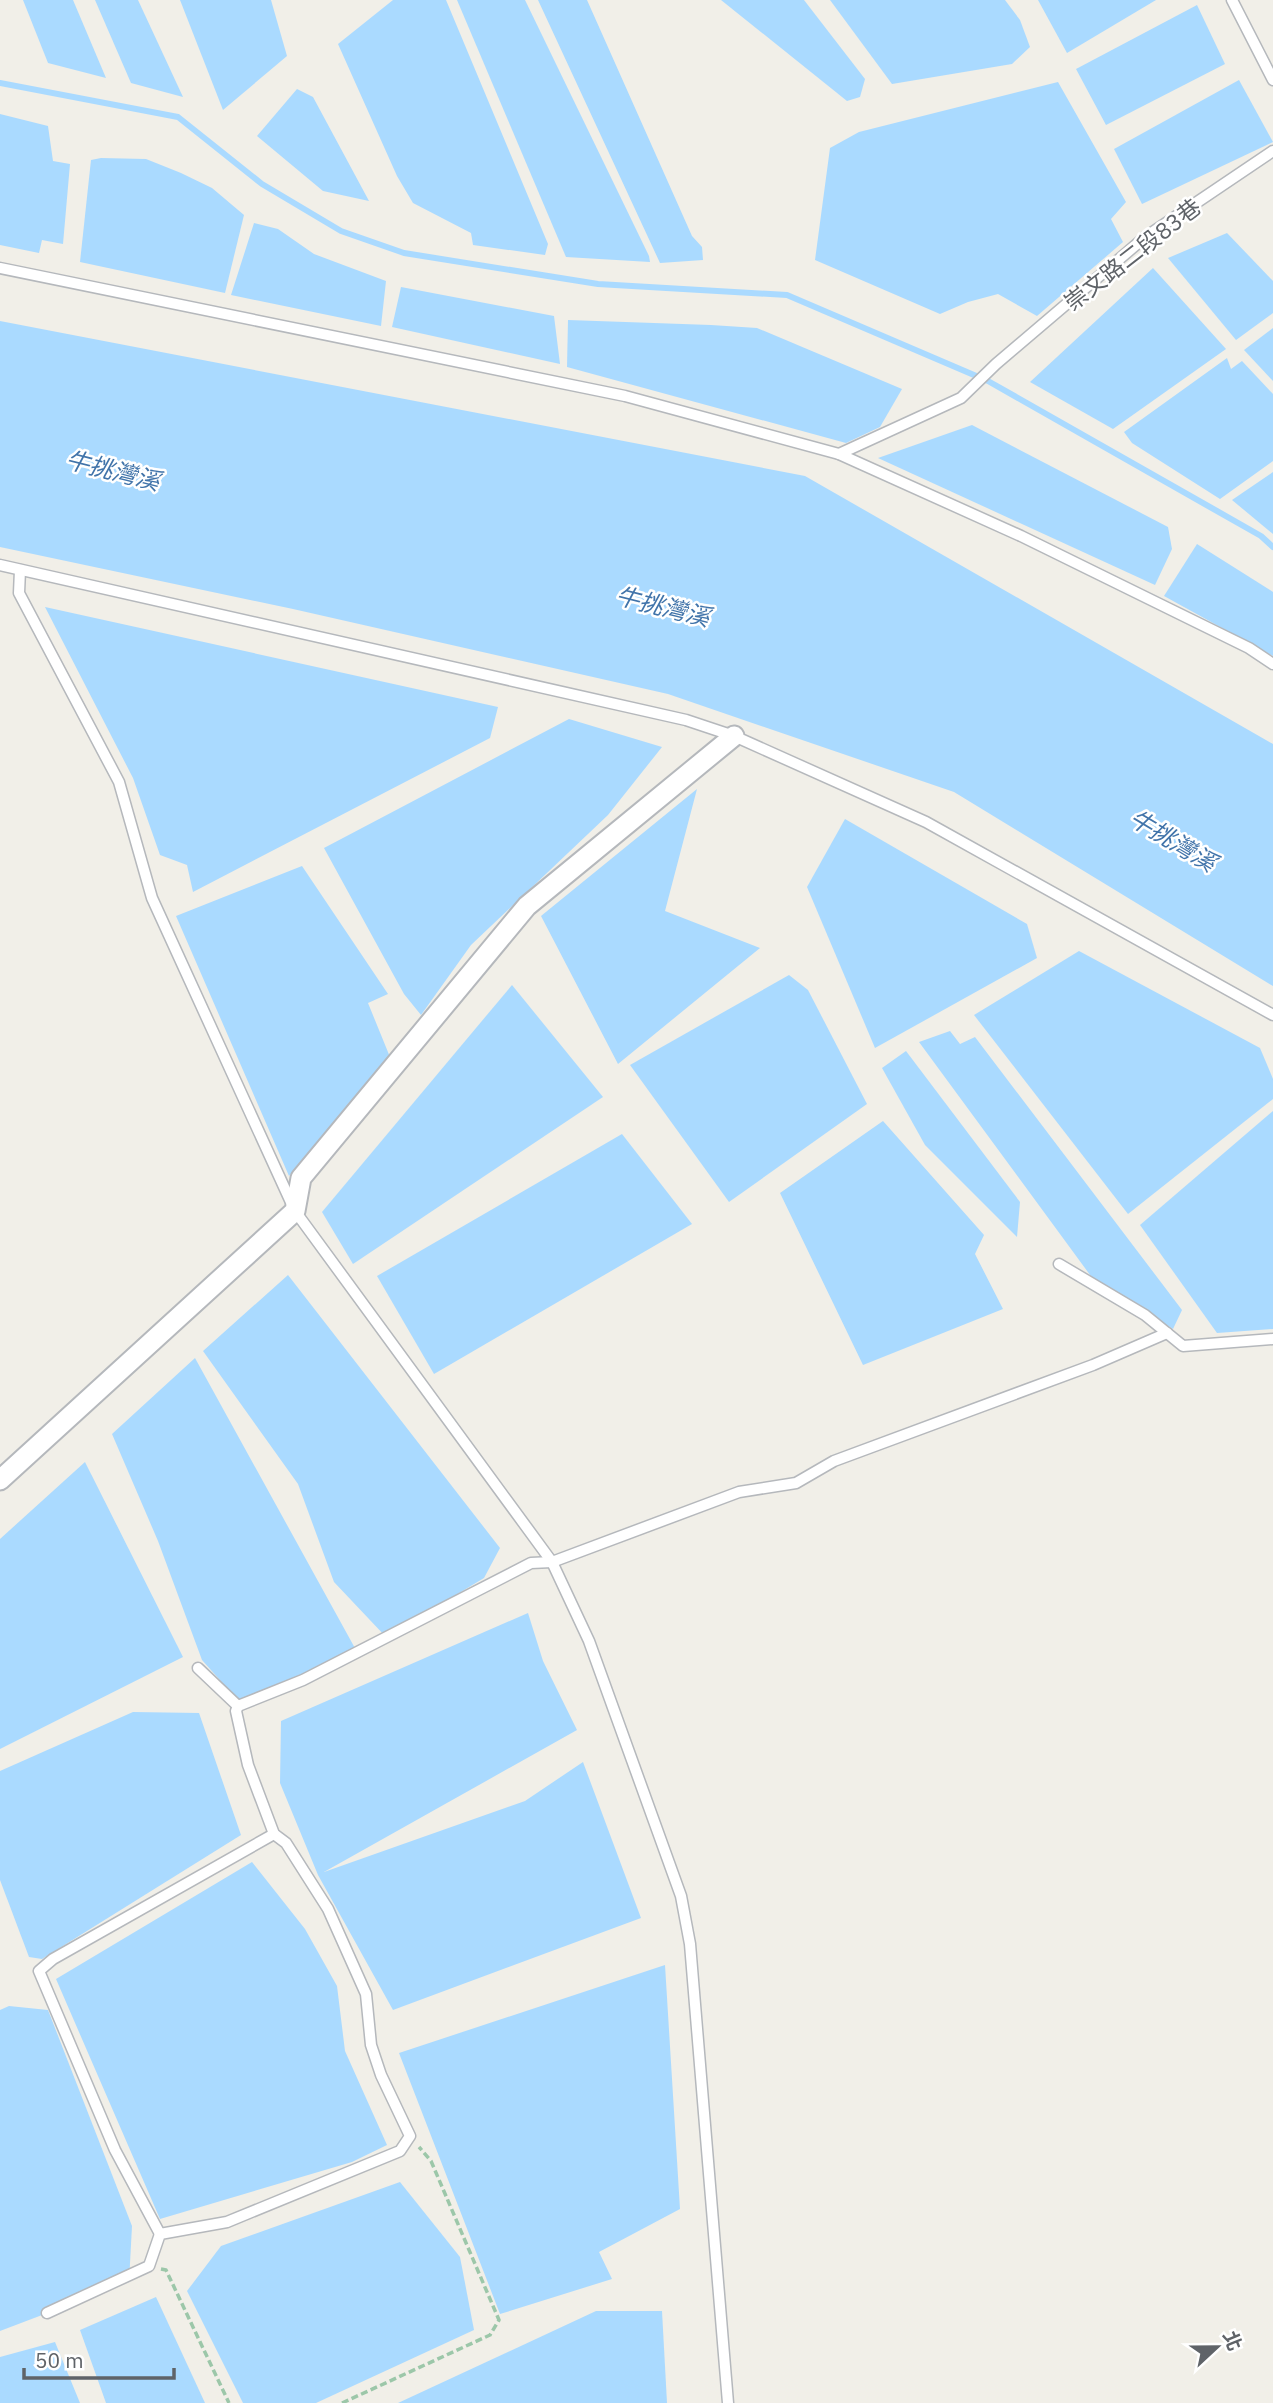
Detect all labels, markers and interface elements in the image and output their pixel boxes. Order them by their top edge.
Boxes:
street label: 崇文路二段83巷 [1058,191,1206,317]
water label: 牛挑灣溪 [63,443,166,498]
water label: 牛挑灣溪 [613,579,716,634]
water label: 牛挑灣溪 [1124,802,1225,880]
north arrow [1182,2312,1252,2382]
text: 北 [1218,2327,1247,2354]
scale bar [24,2336,175,2380]
text: 50 m [35,2346,84,2374]

